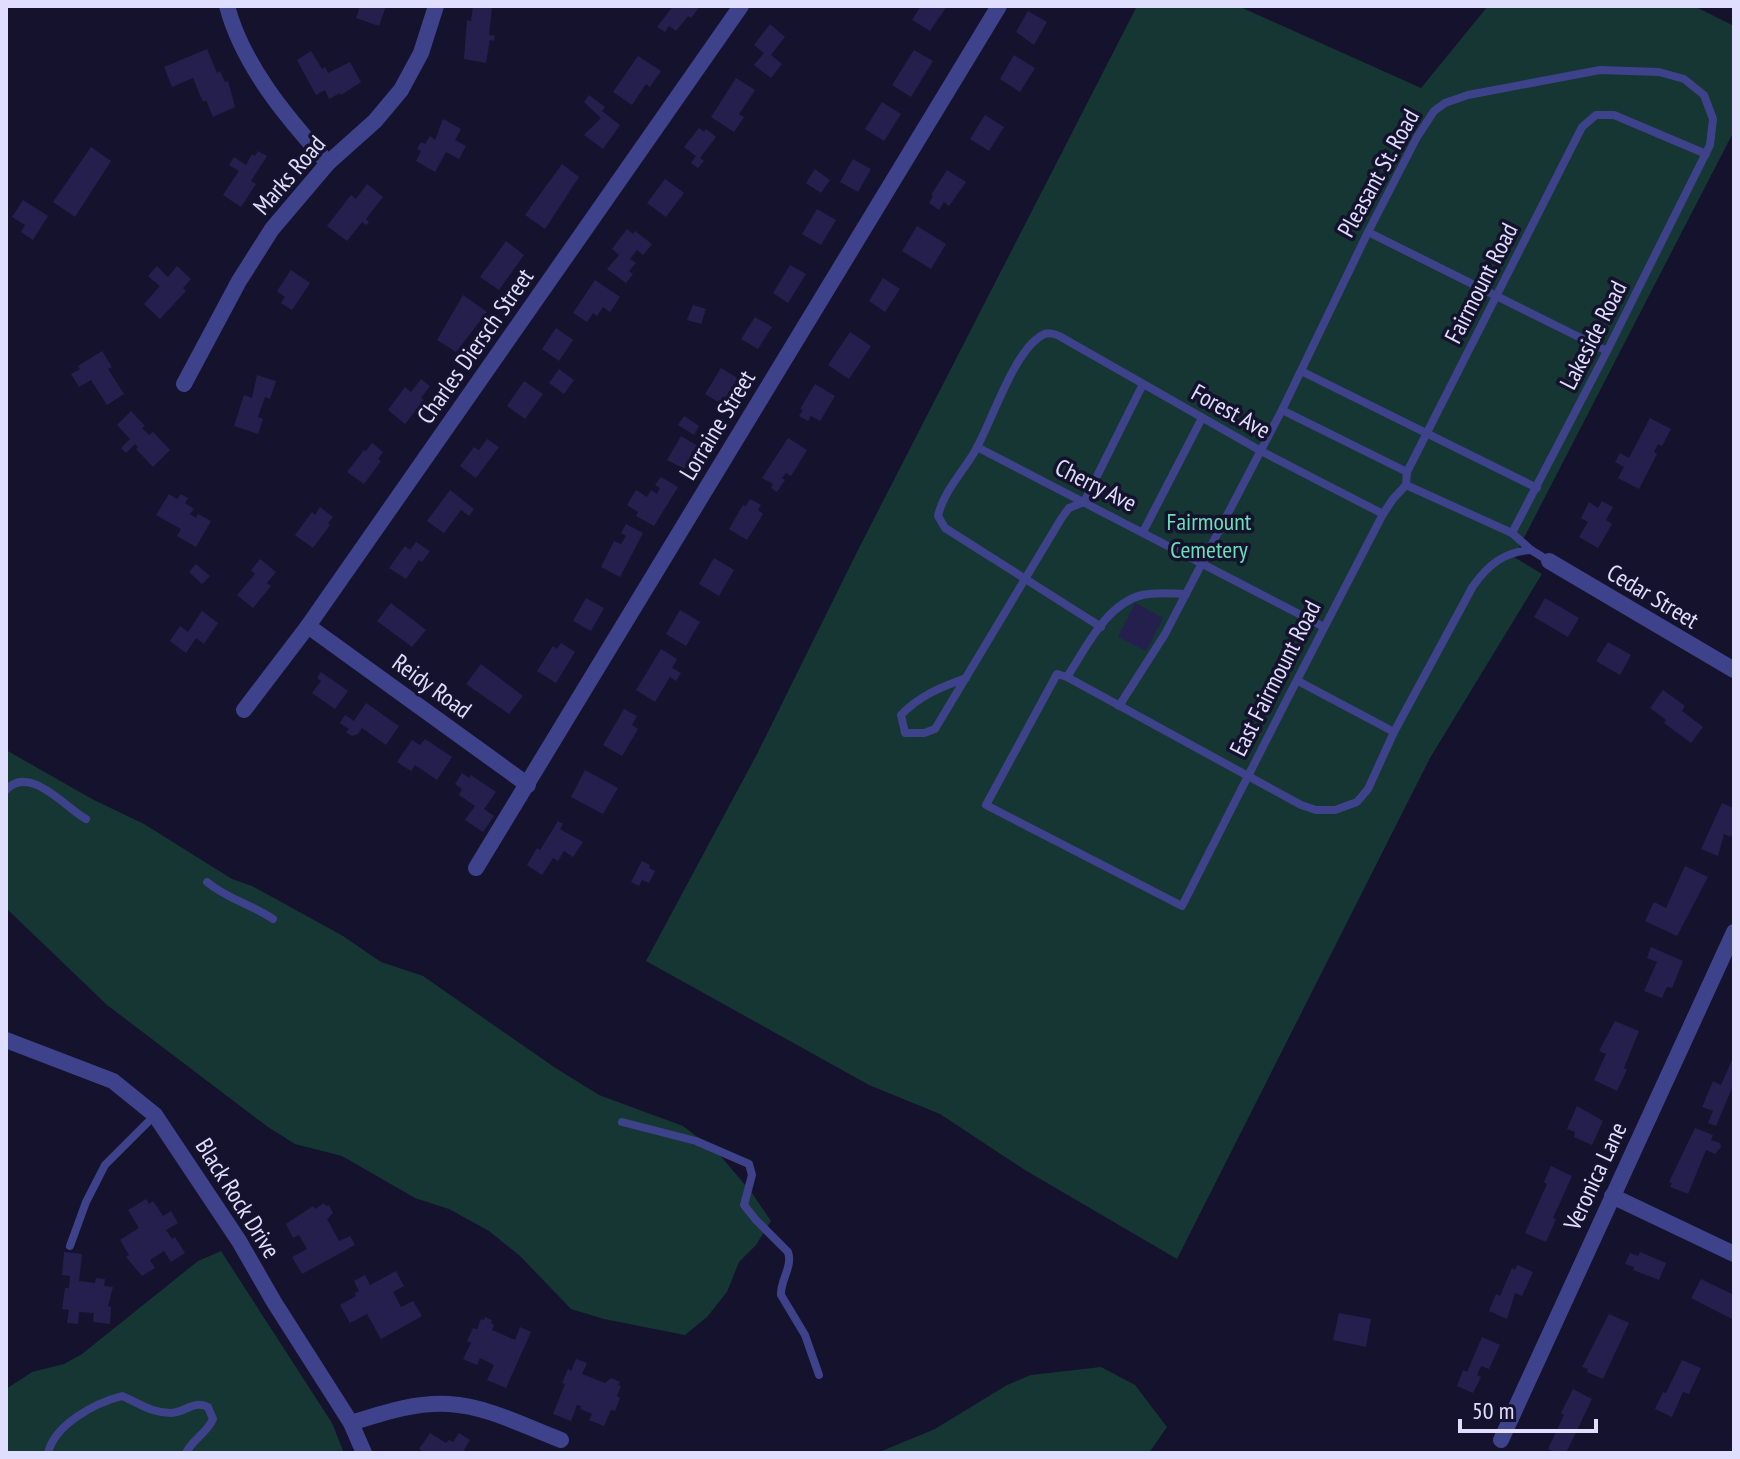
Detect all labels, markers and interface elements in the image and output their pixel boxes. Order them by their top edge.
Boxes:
street label: Pleasant St. Road [1330,104,1426,242]
street label: Marks Road [246,129,332,221]
street label: Fairmount Road [1437,218,1525,348]
street label: Charles Diersch Street [410,262,540,430]
street label: Lakeside Road [1552,275,1634,395]
street label: Lorraine Street [672,364,762,485]
street label: Forest Ave [1186,377,1276,445]
street label: Cherry Ave [1050,451,1142,519]
park label: Fairmount Cemetery [1167,506,1252,565]
street label: Cedar Street [1601,557,1705,636]
street label: East Fairmount Road [1222,595,1328,761]
street label: Reidy Road [386,647,478,725]
street label: Veronica Lane [1556,1117,1633,1236]
street label: Black Rock Drive [189,1132,287,1264]
scale bar [1460,1383,1596,1433]
text: 50 m [1472,1395,1514,1426]

